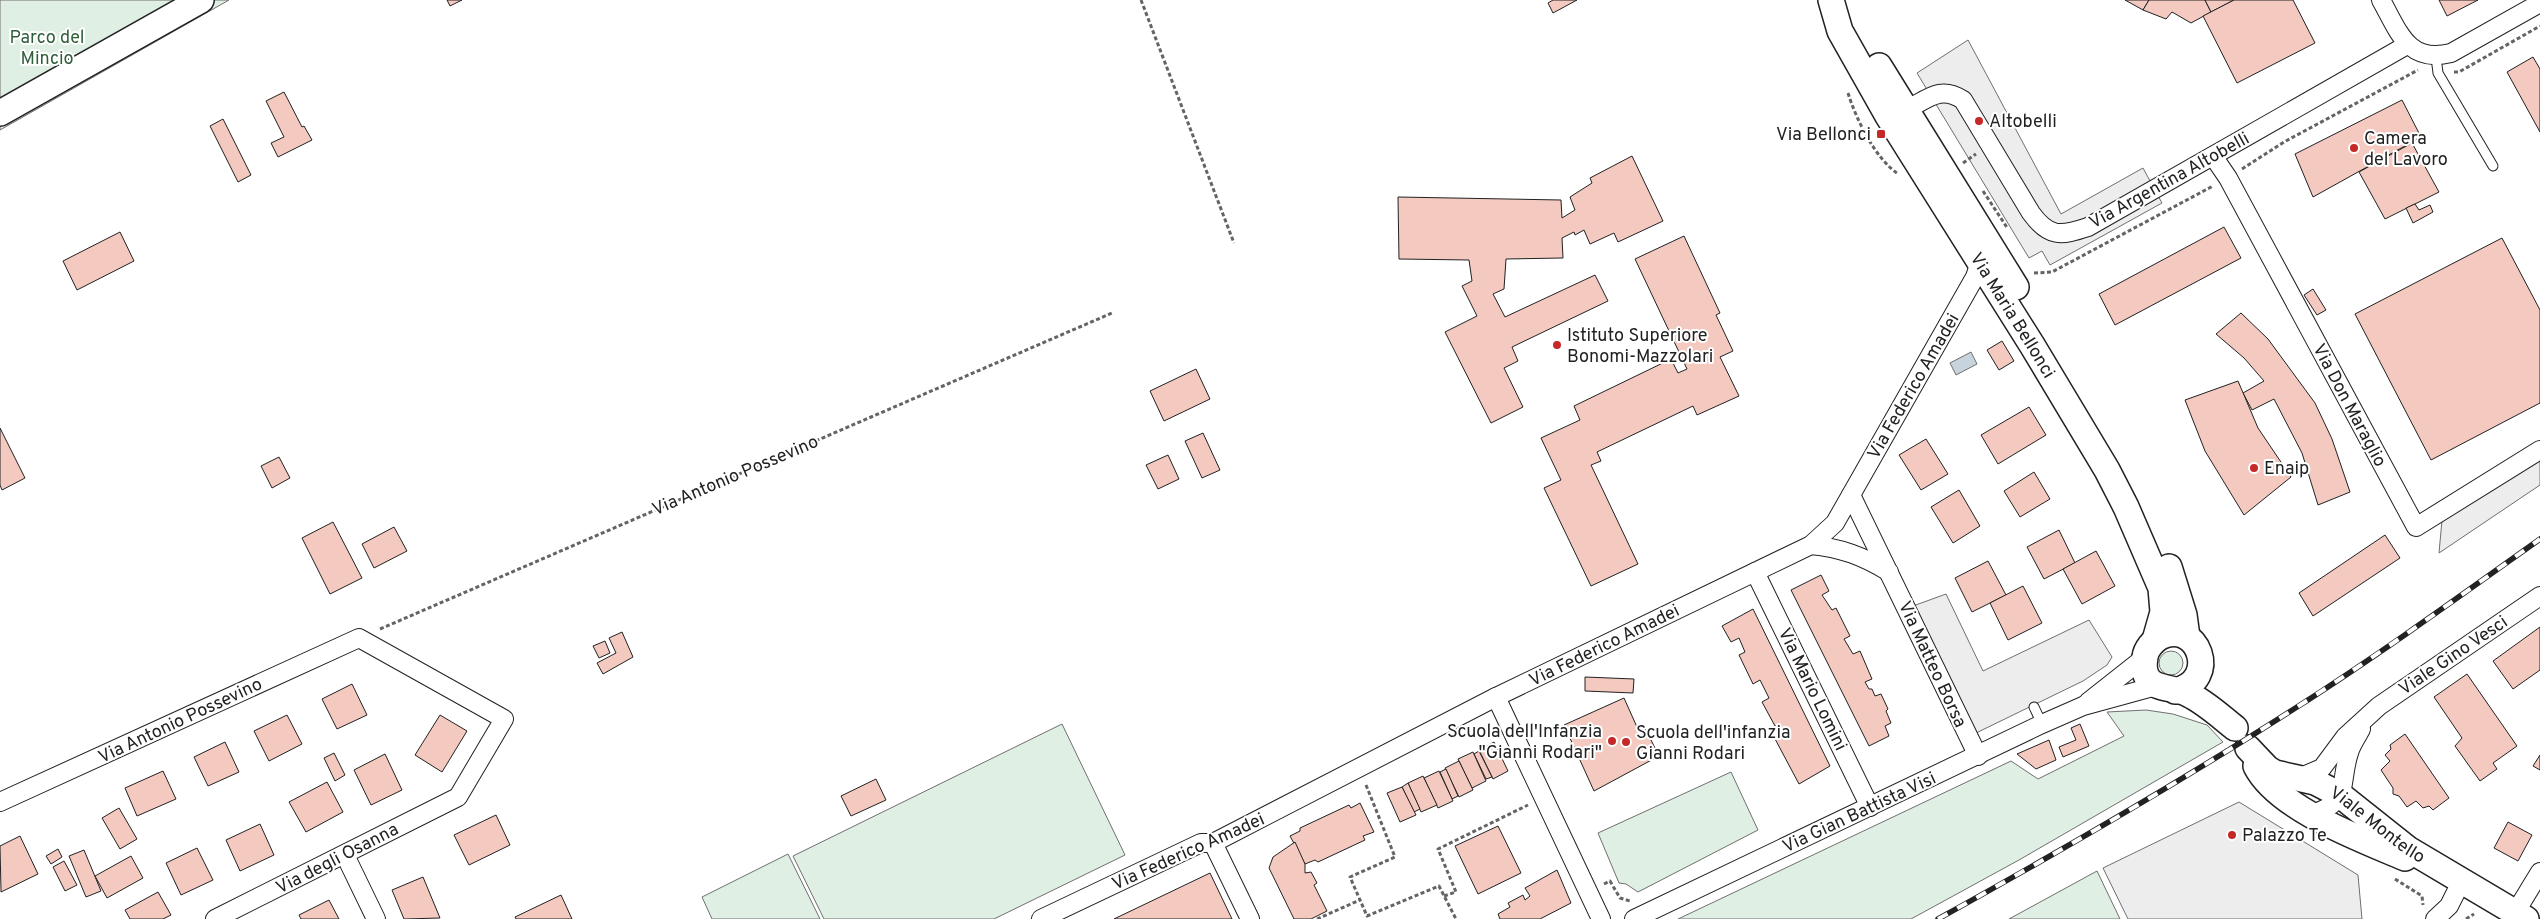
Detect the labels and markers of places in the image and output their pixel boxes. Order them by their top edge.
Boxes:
place label: Altobelli [1989,111,2057,134]
marker: Altobelli [1973,115,1985,127]
place label: Via Bellonci [1776,124,1871,147]
marker: Via Bellonci [1875,128,1887,140]
place label: Camera del Lavoro [2364,128,2448,172]
marker: Camera del Lavoro [2348,142,2360,154]
place label: Istituto Superiore Bonomi-Mazzolari [1567,325,1713,369]
marker: Istituto Superiore Bonomi-Mazzolari [1551,339,1563,351]
place label: Enaip [2264,458,2309,481]
marker: Enaip [2248,462,2260,474]
place label: Scuola dell'Infanzia "Gianni Rodari" [1447,721,1602,765]
place label: Scuola dell'infanzia Gianni Rodari [1636,722,1790,766]
marker: Scuola dell'Infanzia "Gianni Rodari" [1606,735,1618,747]
marker: Scuola dell'infanzia Gianni Rodari [1620,736,1632,748]
place label: Palazzo Te [2242,825,2327,848]
marker: Palazzo Te [2226,829,2238,841]

